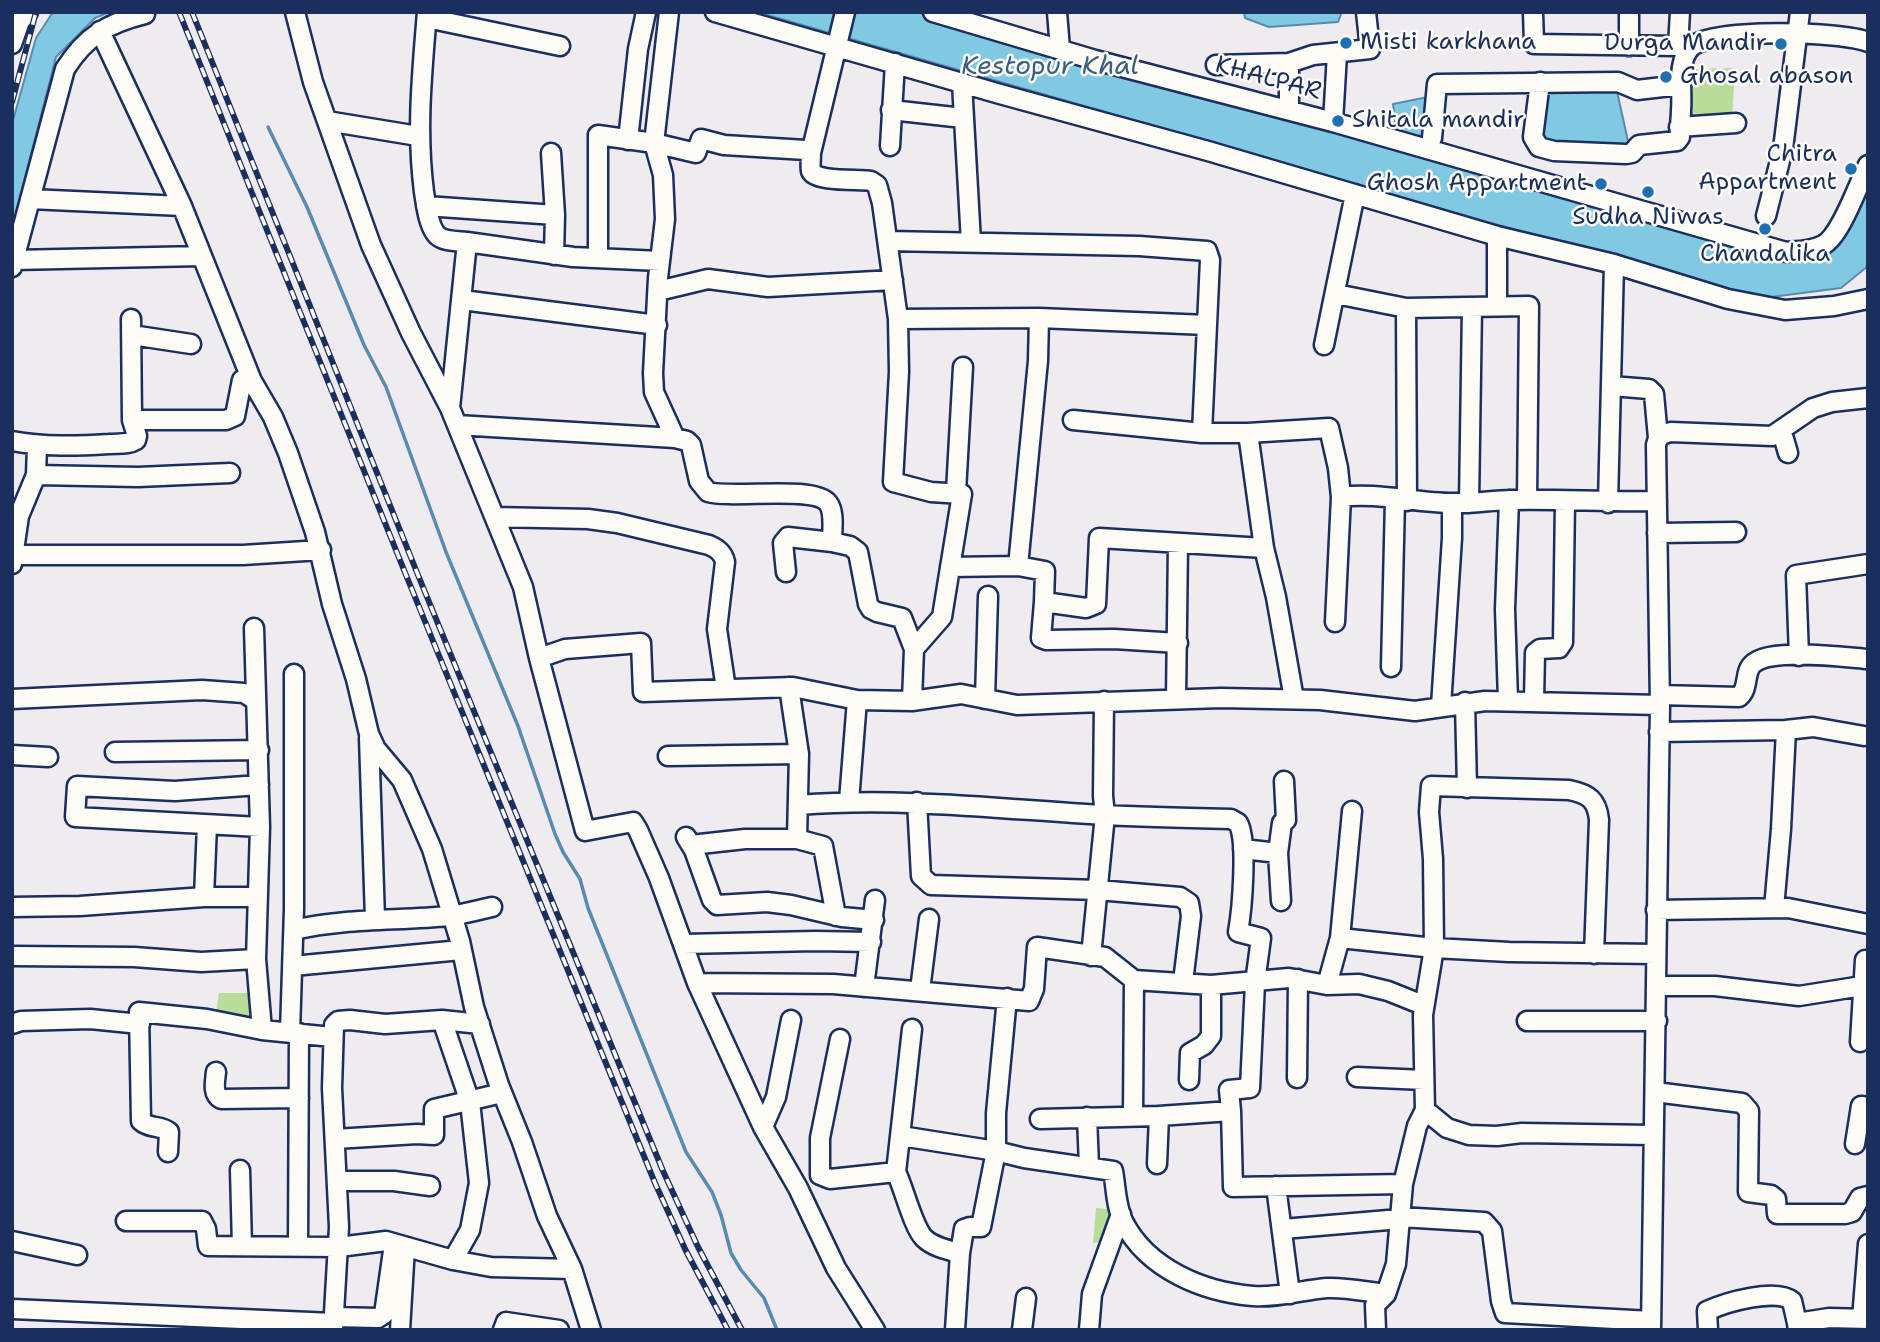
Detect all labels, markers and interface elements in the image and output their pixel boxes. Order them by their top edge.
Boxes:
place label: Misti karkhana [1360,29,1536,57]
place label: Durga Mandir [1604,30,1767,58]
marker: Misti karkhana [1338,35,1354,51]
marker: Durga Mandir [1773,36,1789,52]
water label: Kestopur Khal [961,51,1139,83]
street label: KHALPAR [1212,51,1324,107]
place label: Ghosal abason [1680,63,1853,91]
marker: Ghosal abason [1658,69,1674,85]
place label: Shitala mandir [1352,107,1524,135]
marker: Shitala mandir [1330,113,1346,129]
place label: Chitra Appartment [1698,141,1837,197]
marker: Chitra Appartment [1843,161,1859,177]
place label: Ghosh Appartment [1367,170,1587,198]
marker: Ghosh Appartment [1593,176,1609,192]
marker: Sudha Niwas [1640,184,1656,200]
place label: Sudha Niwas [1572,204,1724,232]
marker: Chandalika [1757,221,1773,237]
place label: Chandalika [1700,241,1830,269]

